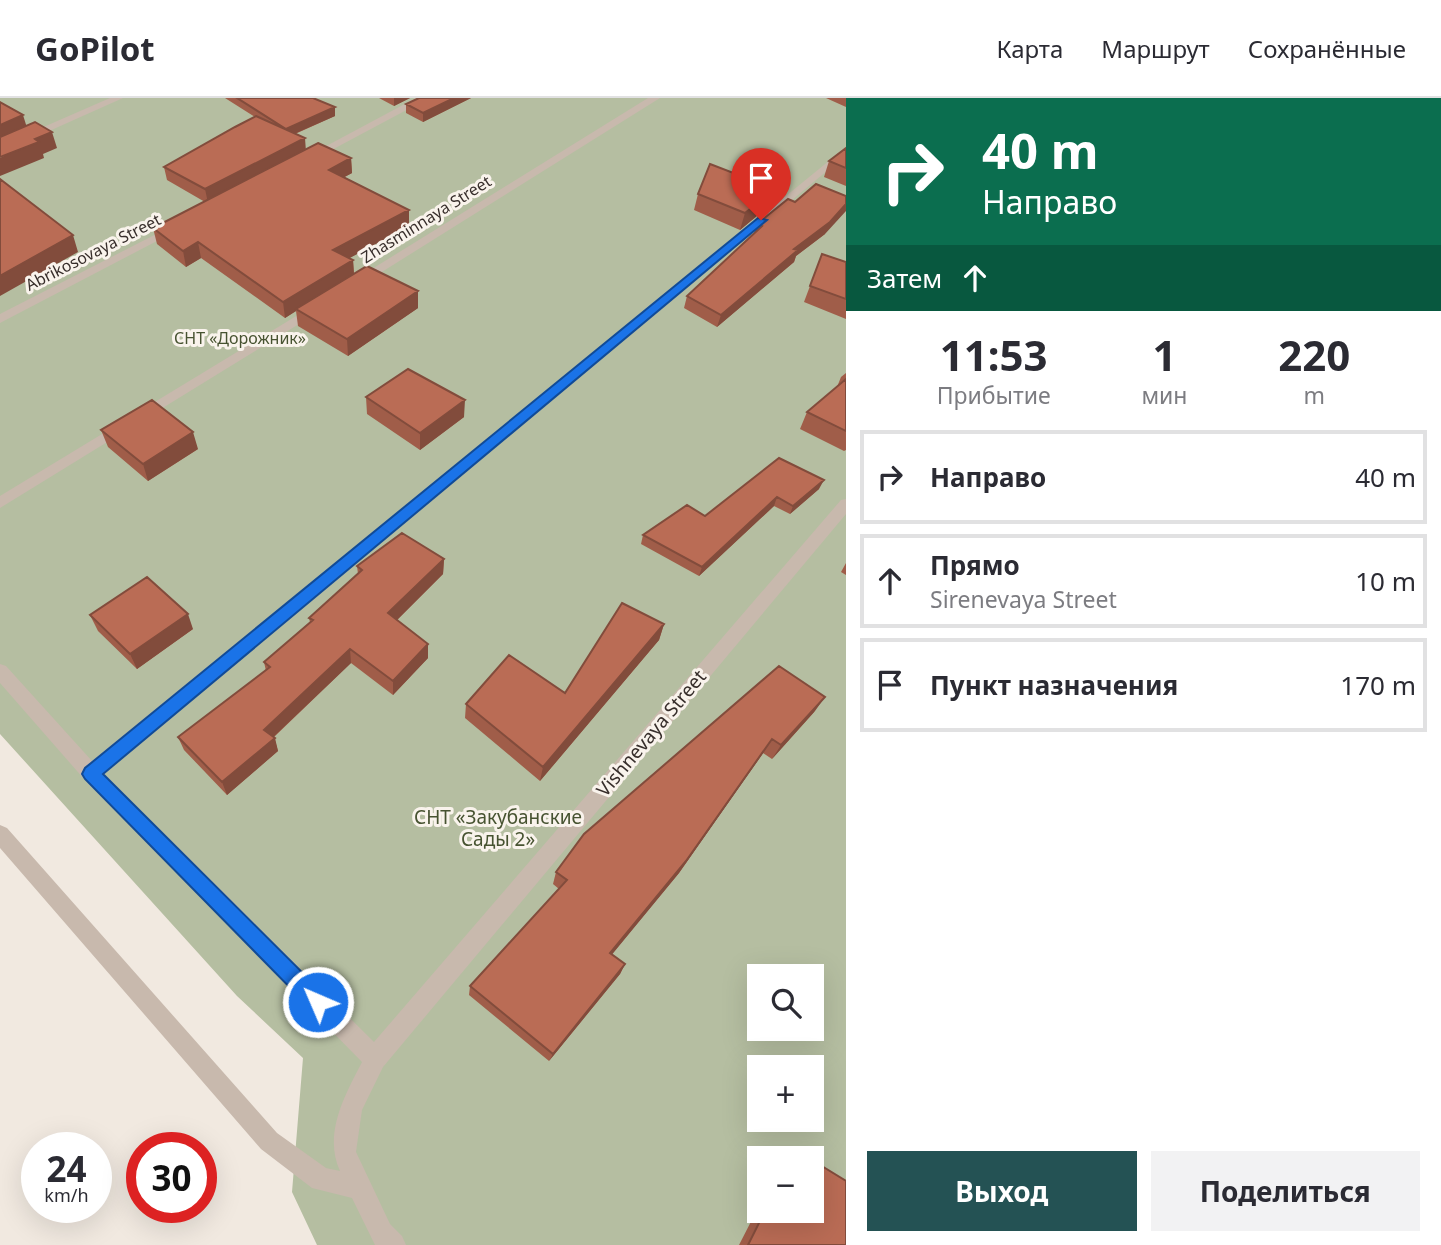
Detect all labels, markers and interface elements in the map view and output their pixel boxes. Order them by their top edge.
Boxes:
text: GoPilot [35,26,155,71]
text: Карта [996,32,1063,65]
text: Маршрут [1101,32,1210,65]
text: Сохранённые [1248,32,1406,65]
text: 40 m [982,117,1099,183]
icon: right [867,126,958,217]
pin [731,148,791,220]
icon: arrive [742,159,780,197]
street label: Zhasminnaya Street [357,170,495,268]
text: Направо [982,180,1117,223]
street label: Abrikosovaya Street [22,208,165,296]
icon: ahead [956,259,994,297]
text: Затем [867,260,942,296]
text: 11:53 [940,326,1048,383]
text: 1 [1152,326,1176,383]
text: 220 [1278,326,1350,383]
park label: СНТ «Дорожник» [174,327,306,349]
text: Прибытие [937,379,1051,411]
text: мин [1141,379,1187,411]
text: m [1303,379,1325,411]
icon: right [871,458,909,496]
text: Направо [930,459,1046,495]
text: 40 m [1355,459,1416,495]
text: Прямо [930,547,1020,583]
icon: ahead [871,562,909,600]
text: 10 m [1355,563,1416,599]
text: Sirenevaya Street [930,583,1117,615]
street label: Vishnevaya Street [590,664,712,802]
icon: arrive [871,666,909,704]
text: Пункт назначения [930,667,1178,703]
text: 170 m [1340,667,1416,703]
park label: СНТ «Закубанские Сады 2» [414,804,582,852]
map controls [747,964,824,1223]
button: search [747,964,824,1041]
position arrow [281,965,355,1039]
button: + [747,1055,824,1132]
speed limit sign: 30 [126,1132,217,1223]
text: 24 [46,1145,87,1192]
button: − [747,1146,824,1223]
button: Выход [867,1151,1137,1231]
button: Поделиться [1151,1151,1420,1231]
text: km/h [44,1183,89,1207]

